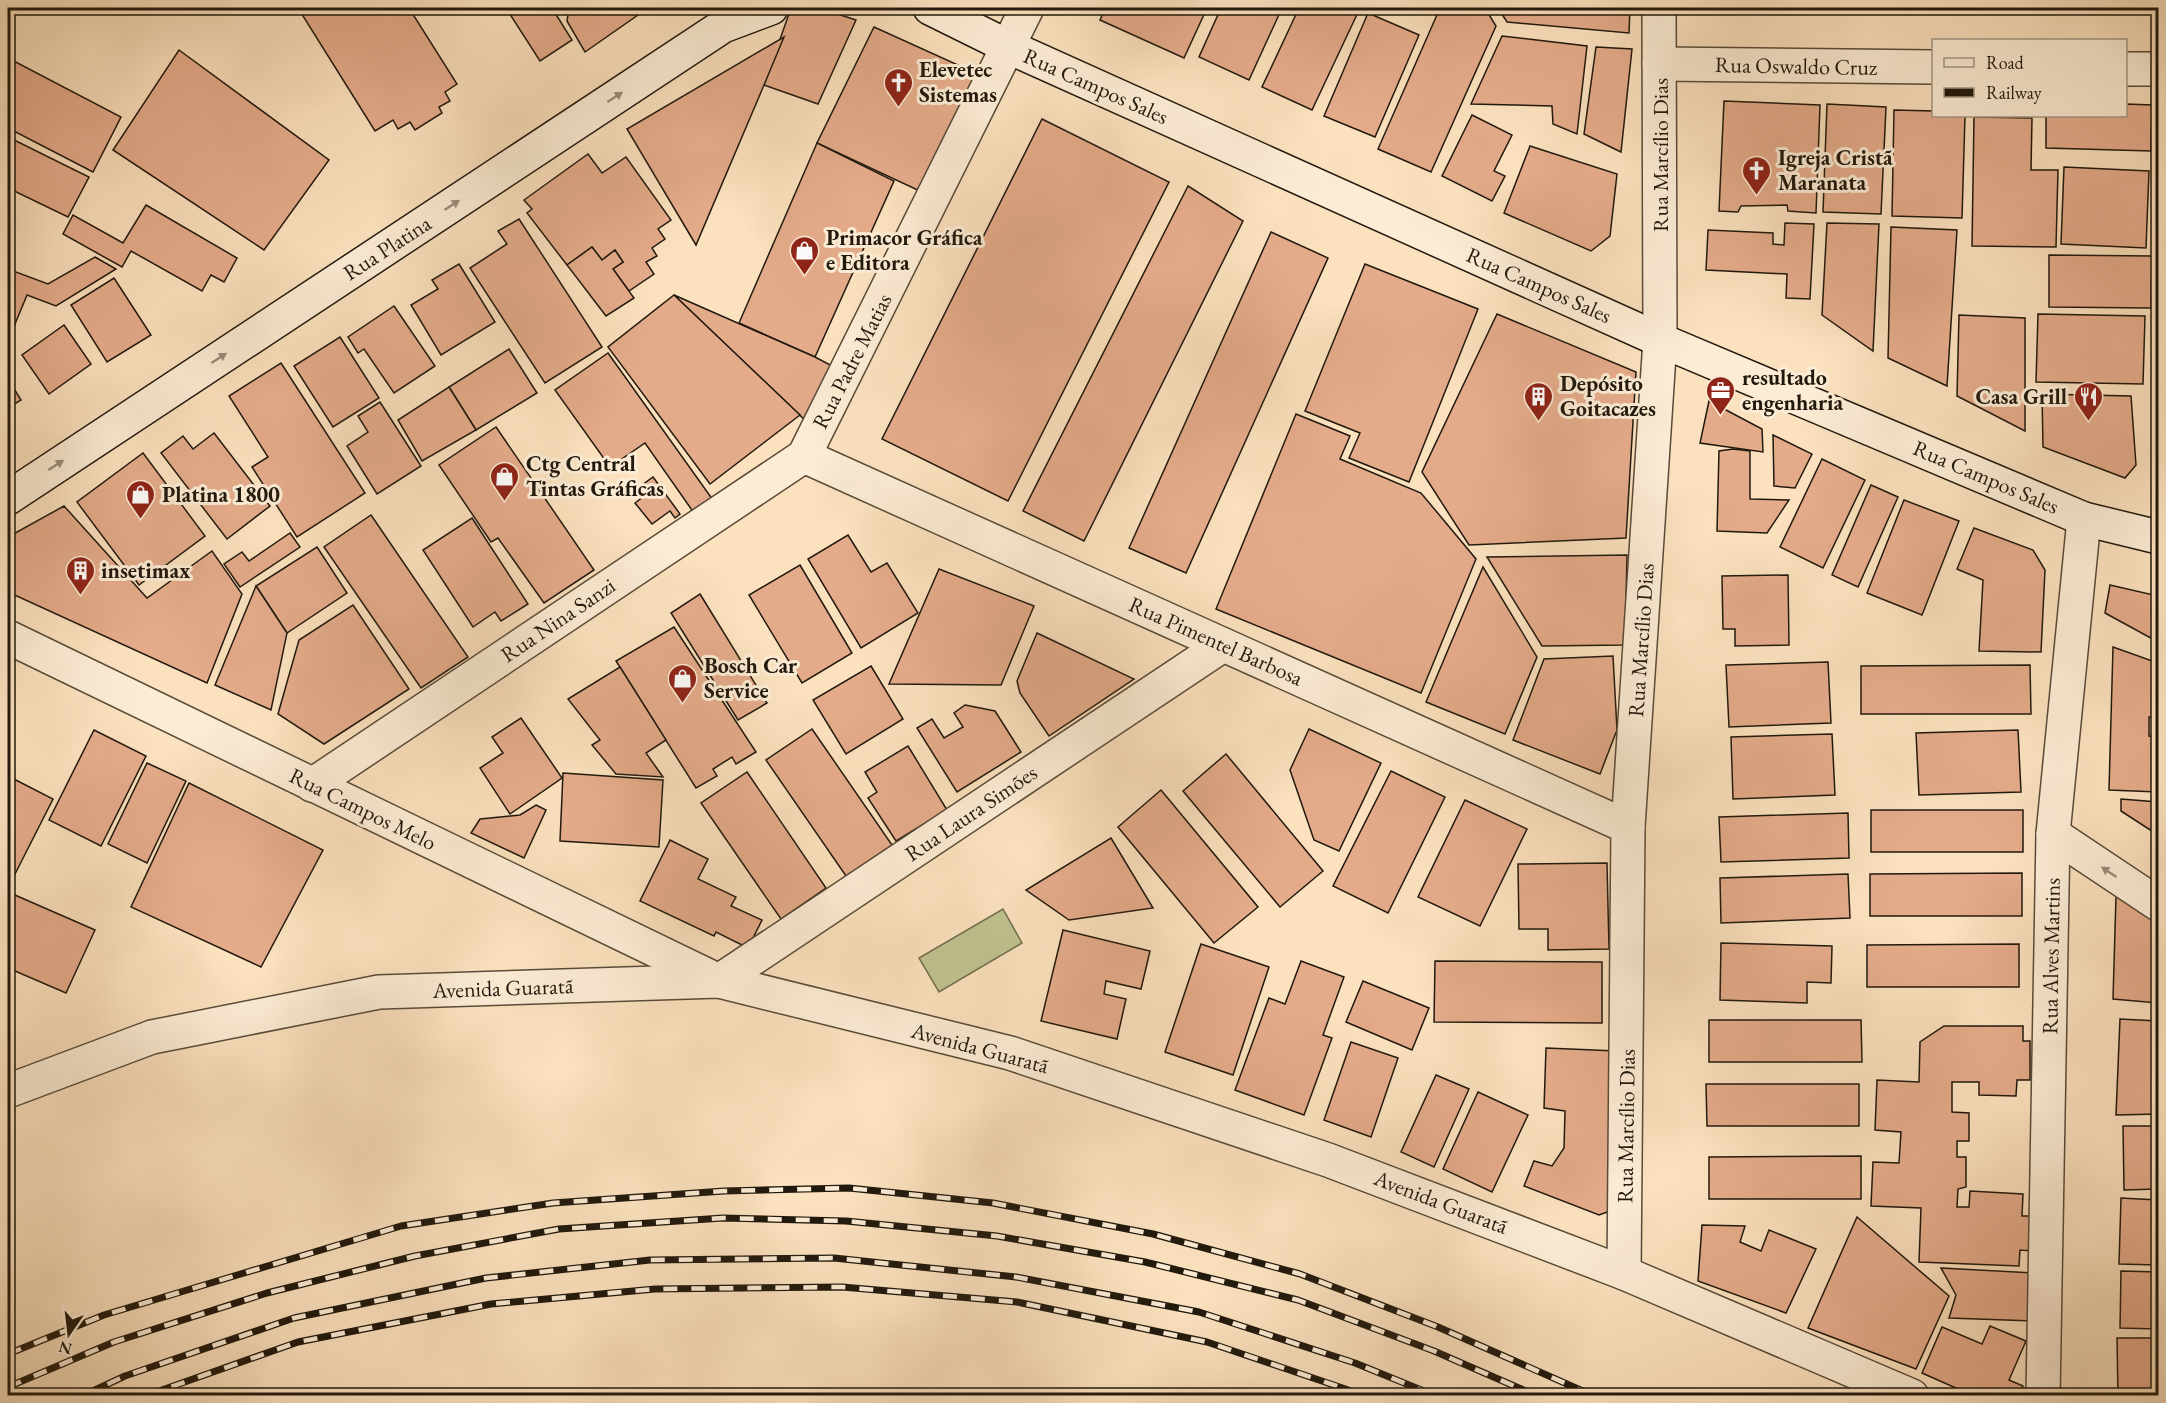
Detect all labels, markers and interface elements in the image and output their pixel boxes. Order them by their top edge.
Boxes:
legend [1932,39,2127,117]
street label: Rua Campos Sales [1019,41,1173,131]
street label: Rua Oswaldo Cruz [1715,50,1878,82]
text: Road [1986,51,2025,74]
place label: Elevetec Sistemas [919,55,997,109]
church icon: Elevetec Sistemas [882,66,914,108]
street label: Rua Marcílio Dias [1646,78,1675,232]
text: Railway [1986,81,2042,104]
one-way arrow [607,92,623,103]
place label: Igreja Cristã Maranata [1778,143,1893,197]
church icon: Igreja Cristã Maranata [1741,154,1773,196]
one-way arrow [444,199,460,210]
street label: Rua Platina [337,209,437,287]
place label: Primacor Gráfica e Editora [826,223,983,277]
shop icon: Primacor Gráfica e Editora [789,234,821,276]
street label: Rua Campos Sales [1462,240,1616,330]
street label: Rua Padre Matias [805,288,899,434]
one-way arrow [211,353,227,364]
place label: resultado engenharia [1742,363,1844,417]
place label: Depósito Goitacazes [1560,369,1656,423]
office icon: resultado engenharia [1705,374,1737,416]
building icon: Depósito Goitacazes [1523,380,1555,422]
restaurant icon: Casa Grill [2072,380,2104,422]
place label: Casa Grill [1976,382,2067,411]
street label: Rua Campos Sales [1909,433,2063,521]
place label: Ctg Central Tintas Gráficas [526,449,664,503]
one-way arrow [48,460,65,471]
shop icon: Ctg Central Tintas Gráficas [489,460,521,502]
shop icon: Platina 1800 [125,478,157,520]
place label: Platina 1800 [162,480,280,509]
building icon: insetimax [64,554,96,596]
place label: insetimax [101,556,190,585]
street label: Rua Marcílio Dias [1621,562,1661,718]
street label: Rua Nina Sanzi [495,571,621,669]
street label: Rua Pimentel Barbosa [1124,590,1308,692]
place label: Bosch Car Service [704,651,798,705]
shop icon: Bosch Car Service [667,662,699,704]
street label: Rua Laura Simões [899,758,1043,868]
street label: Rua Campos Melo [285,761,441,857]
one-way arrow [2102,866,2118,878]
street label: Rua Alves Martins [2035,877,2067,1035]
street label: Avenida Guaratã [431,971,574,1005]
street label: Avenida Guaratã [907,1016,1052,1080]
street label: Rua Marcílio Dias [1610,1049,1642,1203]
street label: Avenida Guaratã [1369,1163,1512,1241]
north arrow [39,1304,99,1364]
text: N [57,1336,74,1360]

